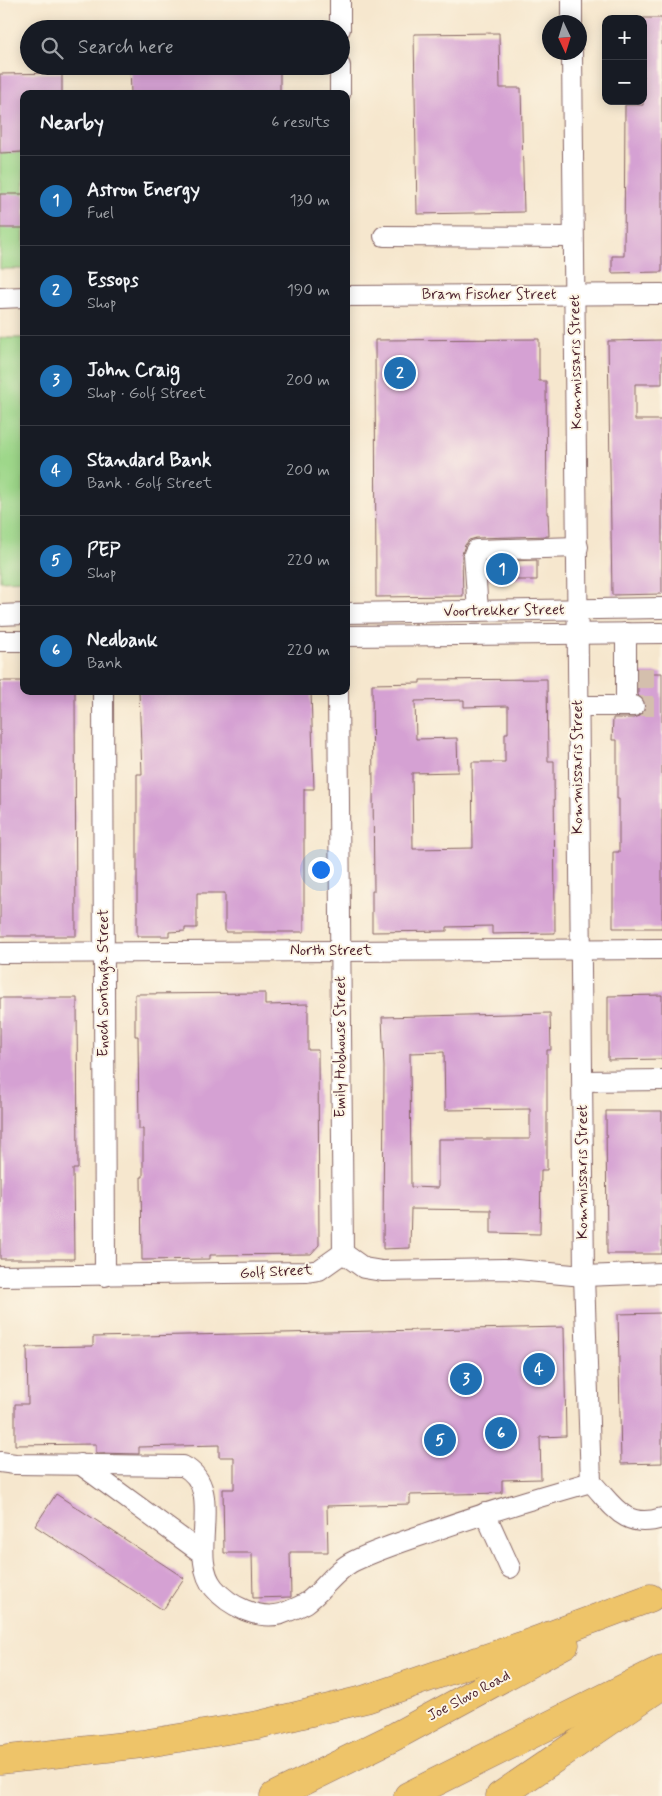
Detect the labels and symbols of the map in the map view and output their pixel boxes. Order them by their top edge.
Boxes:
north arrow [542,15,587,60]
street label: Bram Fischer Street [422,285,557,305]
street label: Kommissaris Street [565,294,587,429]
pin: 2 [384,354,416,392]
pin: 1 [486,550,518,588]
street label: Voortrekker Street [443,600,565,622]
street label: Kommissaris Street [568,699,588,834]
your location [308,857,334,883]
street label: Enoch Sontonga Street [94,909,115,1057]
street label: North Street [290,941,372,961]
street label: Emily Hobhouse Street [331,976,351,1118]
street label: Kommissaris Street [573,1104,593,1239]
street label: Golf Street [239,1260,313,1284]
pin: 4 [523,1350,555,1388]
pin: 3 [450,1360,482,1398]
pin: 6 [485,1414,517,1452]
pin: 5 [424,1421,456,1459]
street label: Joe Slovo Road [424,1666,514,1726]

